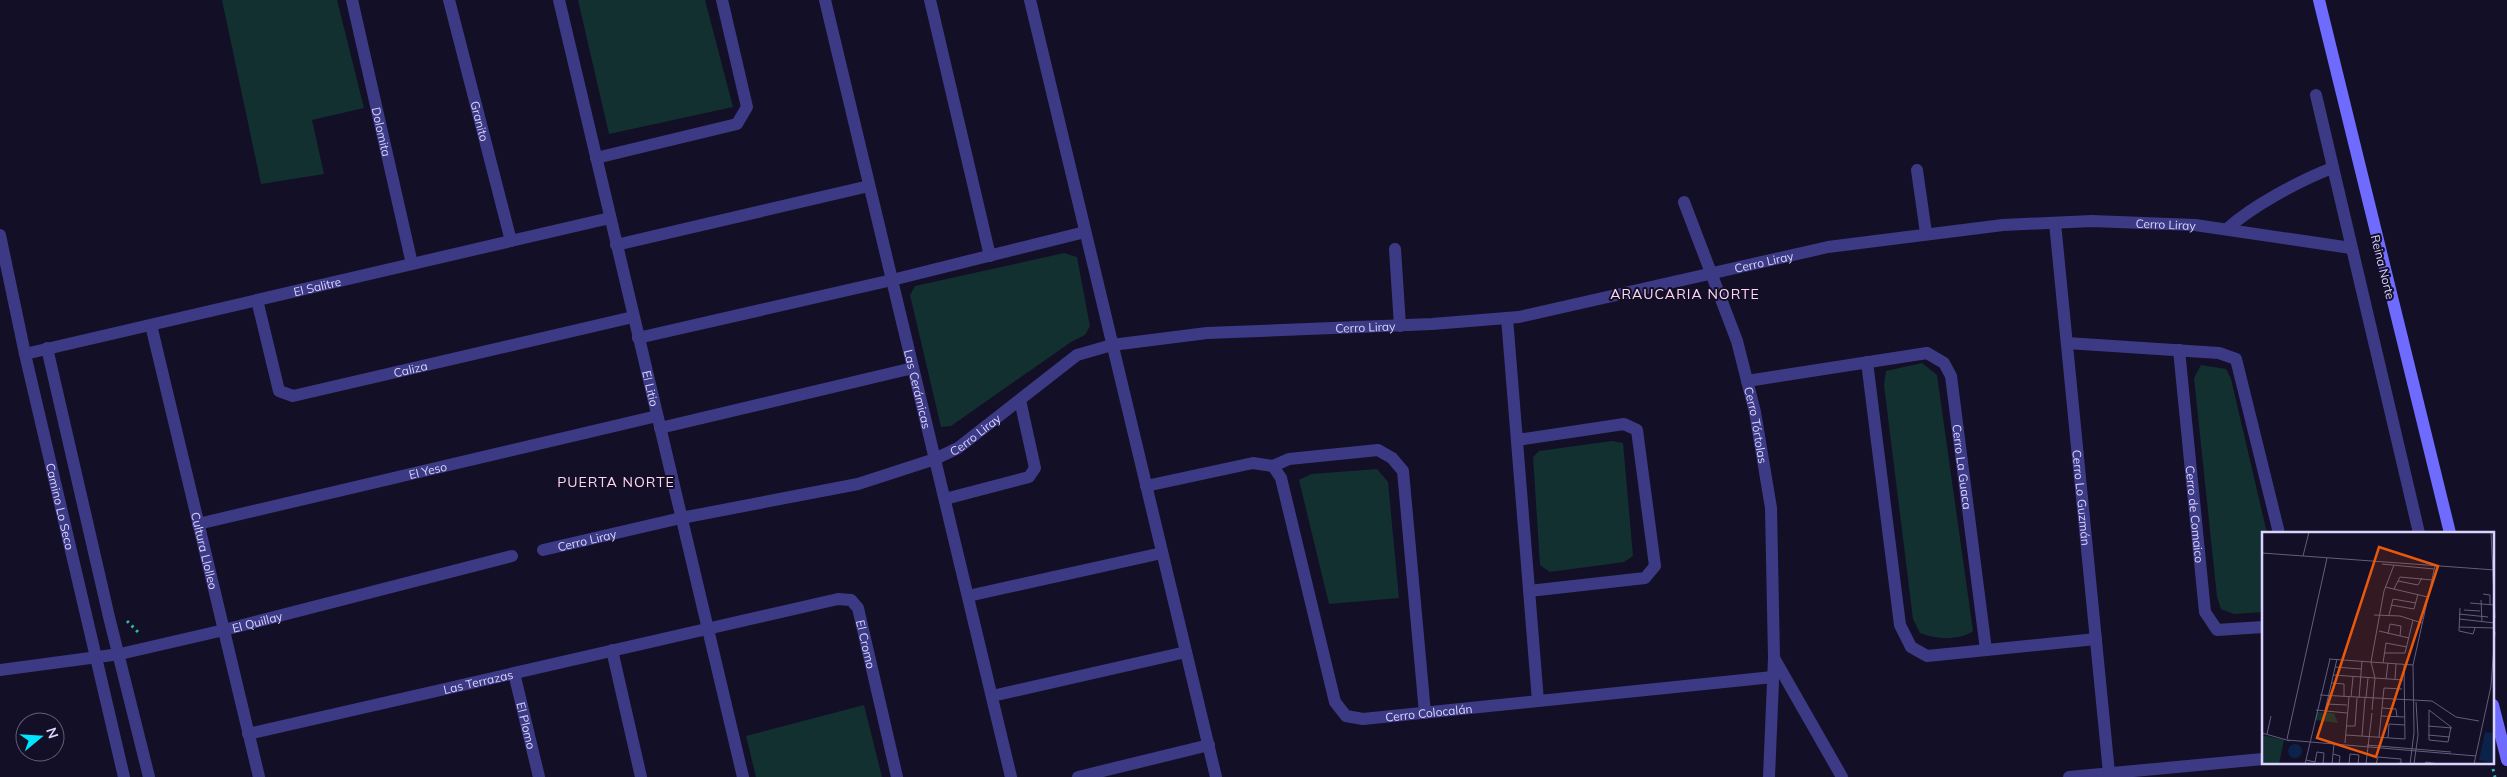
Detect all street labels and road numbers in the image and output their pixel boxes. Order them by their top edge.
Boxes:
street label: Granito [468,99,493,143]
street label: Dolomita [369,105,395,158]
street label: Cerro Liray [2135,215,2197,233]
street label: Reina Norte [2368,233,2398,301]
street label: Cerro Liray [1733,247,1795,276]
street label: El Salitre [292,273,343,299]
street label: Cerro Liray [1335,318,1396,335]
street label: Las Cerámicas [901,348,935,430]
street label: Caliza [392,358,429,380]
street label: El Litio [639,369,662,408]
street label: Cerro Tórtolas [1741,385,1771,465]
street label: Cerro Liray [947,410,1004,458]
street label: Cerro La Guaca [1950,423,1975,510]
street label: Cerro Lo Guzmán [2070,449,2094,546]
street label: El Yeso [407,458,448,482]
street label: Camino Lo Seco [43,461,78,551]
street label: Cerro de Comaico [2183,465,2208,564]
street label: Cultura Llolleo [188,510,221,591]
street label: Cerro Liray [556,526,618,554]
street label: El Quillay [230,608,284,635]
street label: El Cromo [853,618,879,670]
street label: Las Terrazas [442,666,514,697]
street label: El Plomo [514,700,540,751]
street label: Cerro Colocalán [1384,700,1473,724]

